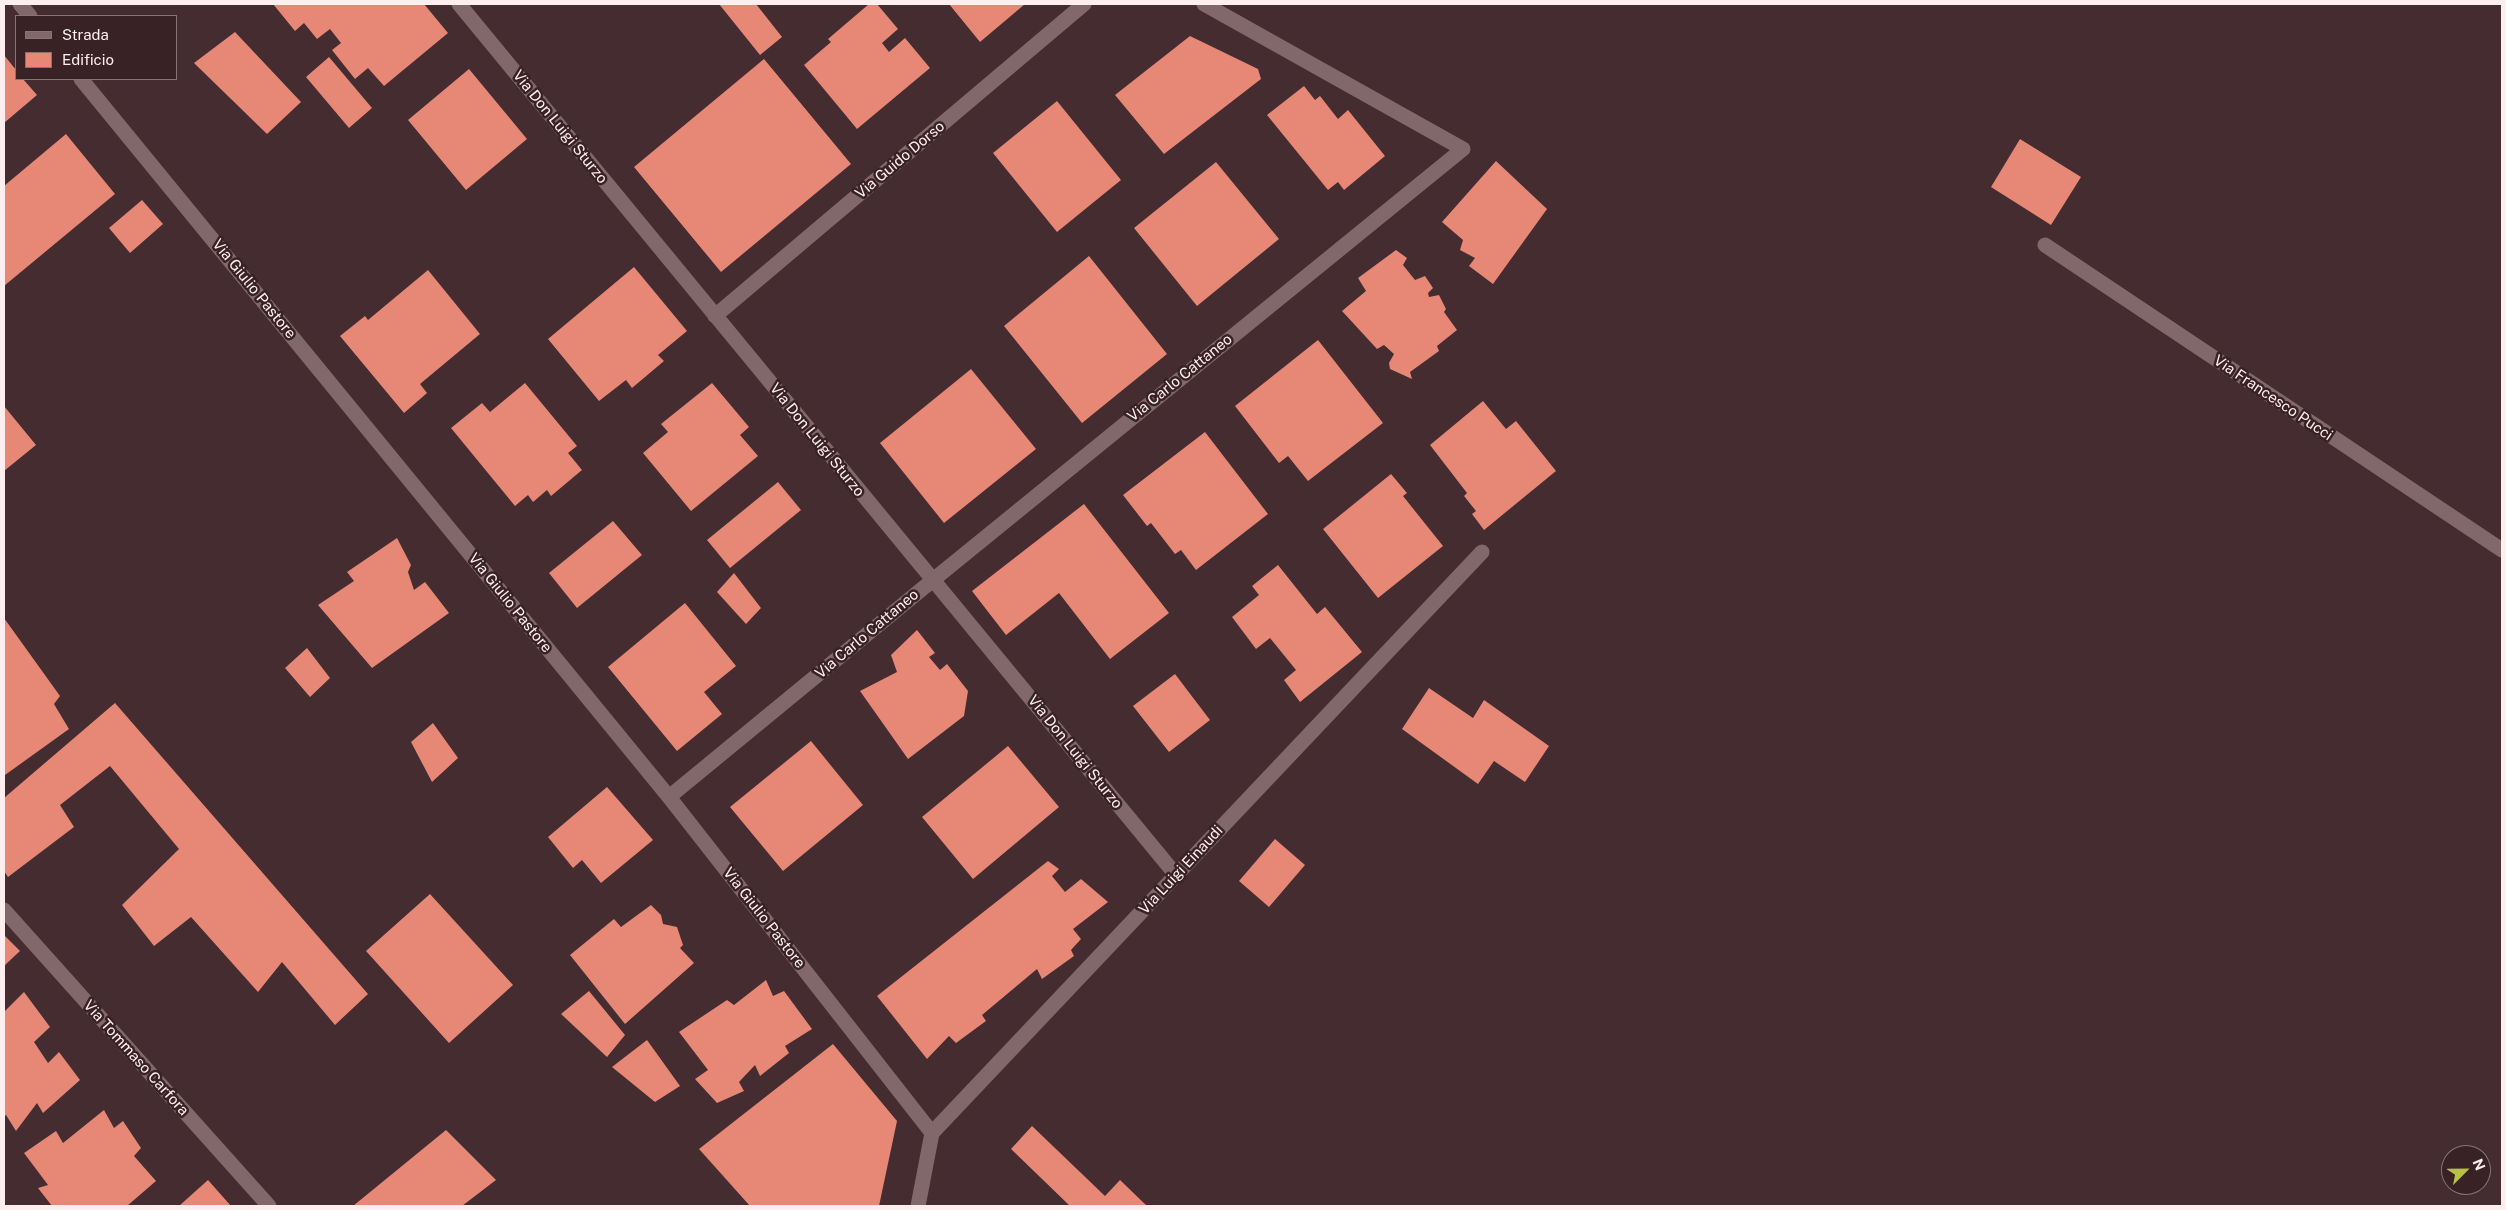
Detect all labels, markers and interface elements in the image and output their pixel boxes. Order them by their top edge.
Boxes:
legend [15,15,178,80]
text: Strada [62,26,109,43]
text: Edificio [62,51,114,68]
street label: Via Don Luigi Sturzo [509,67,611,187]
street label: Via Guido Dorso [852,117,948,203]
street label: Via Giulio Pastore [208,236,300,342]
street label: Via Carlo Cattaneo [1124,330,1236,426]
street label: Via Francesco Pucci [2210,351,2336,445]
street label: Via Don Luigi Sturzo [766,380,868,500]
street label: Via Giulio Pastore [464,550,556,656]
street label: Via Carlo Cattaneo [812,586,922,682]
street label: Via Don Luigi Sturzo [1024,692,1126,812]
street label: Via Luigi Einaudi [1135,822,1227,918]
street label: Via Giulio Pastore [719,864,809,972]
street label: Via Tommaso Carfora [80,997,192,1119]
north arrow [2441,1145,2491,1195]
text: N [2469,1156,2488,1173]

